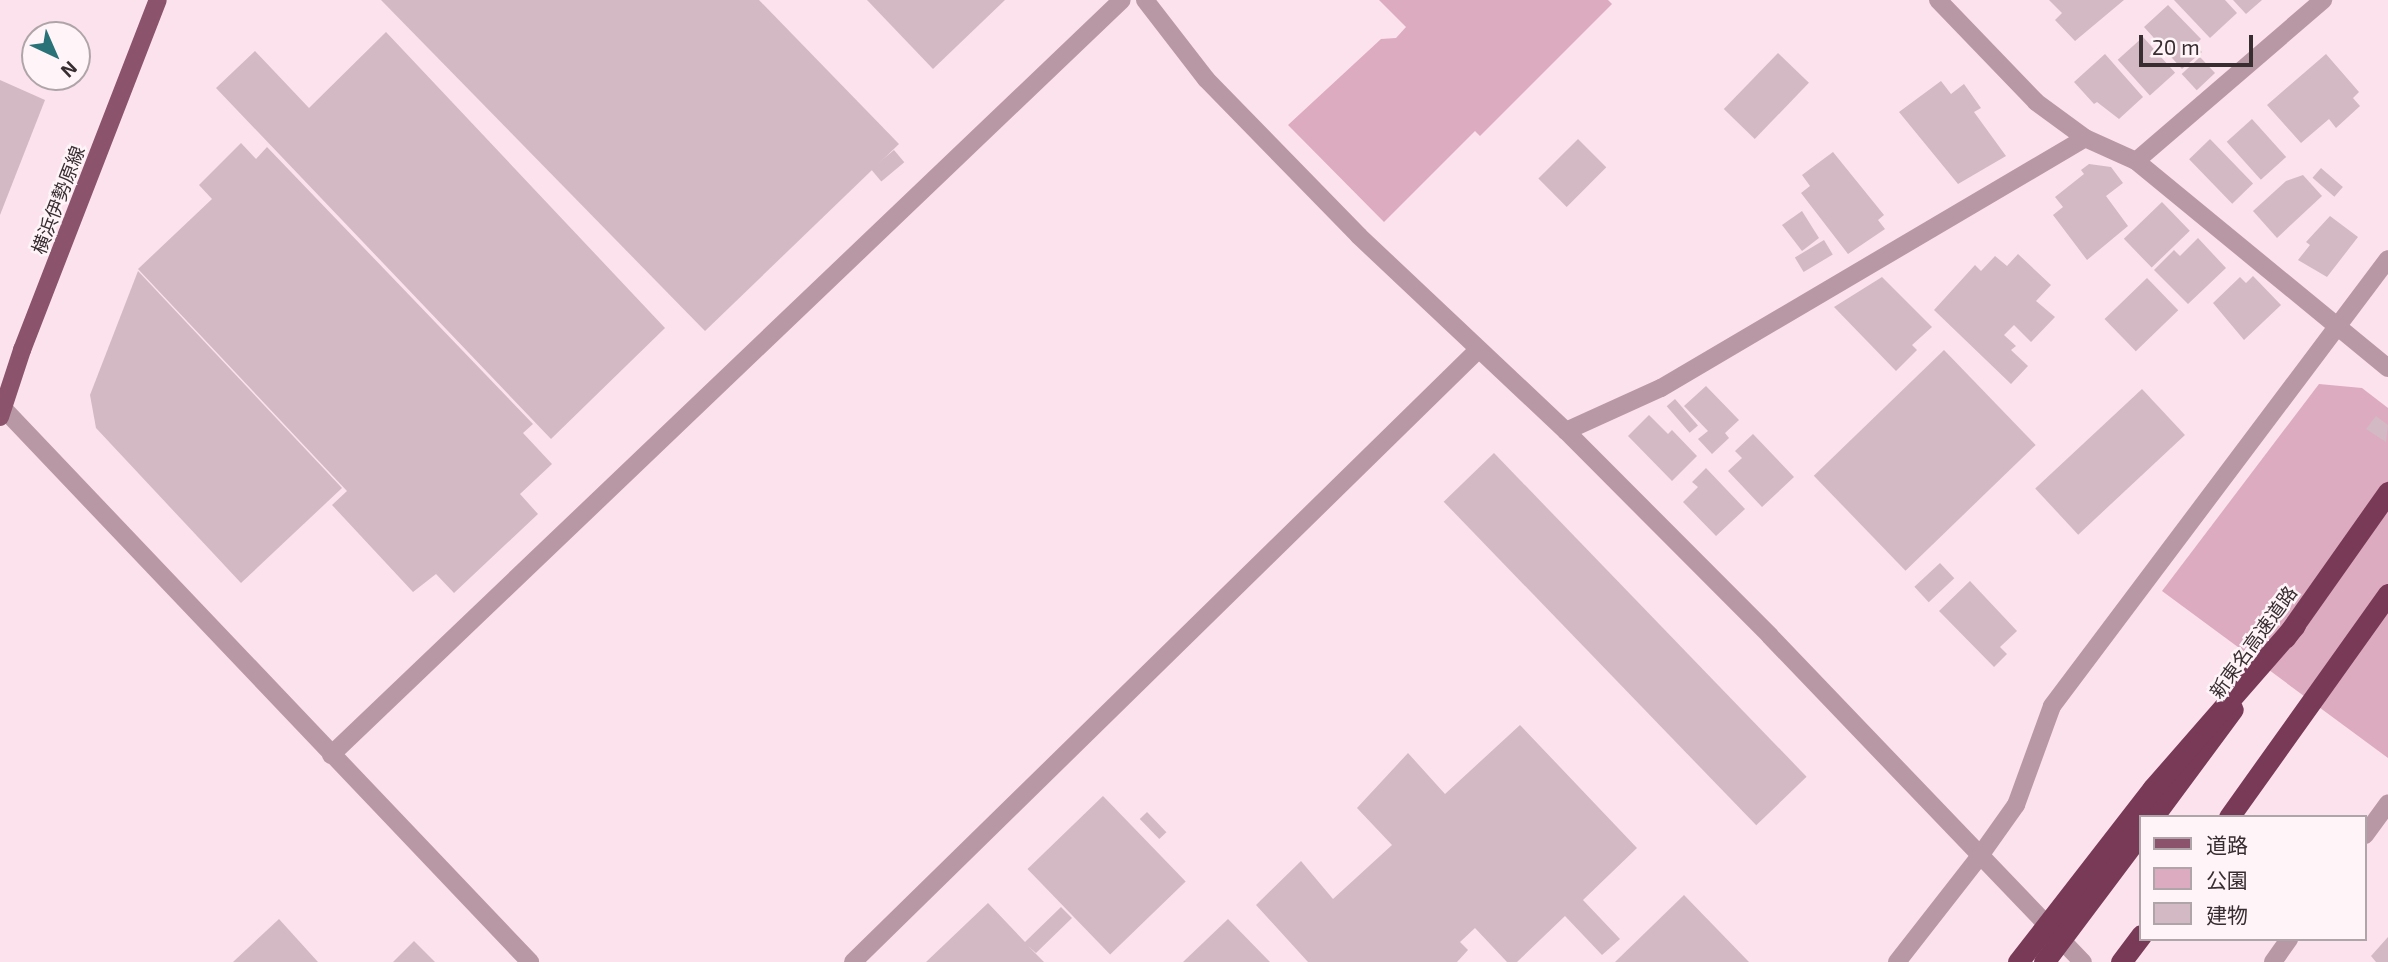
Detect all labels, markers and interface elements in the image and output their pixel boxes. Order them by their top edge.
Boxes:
north arrow [21,21,91,91]
scale bar [2143,21,2257,65]
text: 20 m [2152,34,2200,59]
text: N [57,57,82,83]
street label: 横浜伊勢原線 [27,143,89,257]
street label: 新東名高速道路 [2205,581,2301,703]
legend [2140,815,2367,941]
text: 道路 [2206,832,2248,857]
text: 公園 [2206,867,2248,892]
text: 建物 [2206,902,2248,927]

